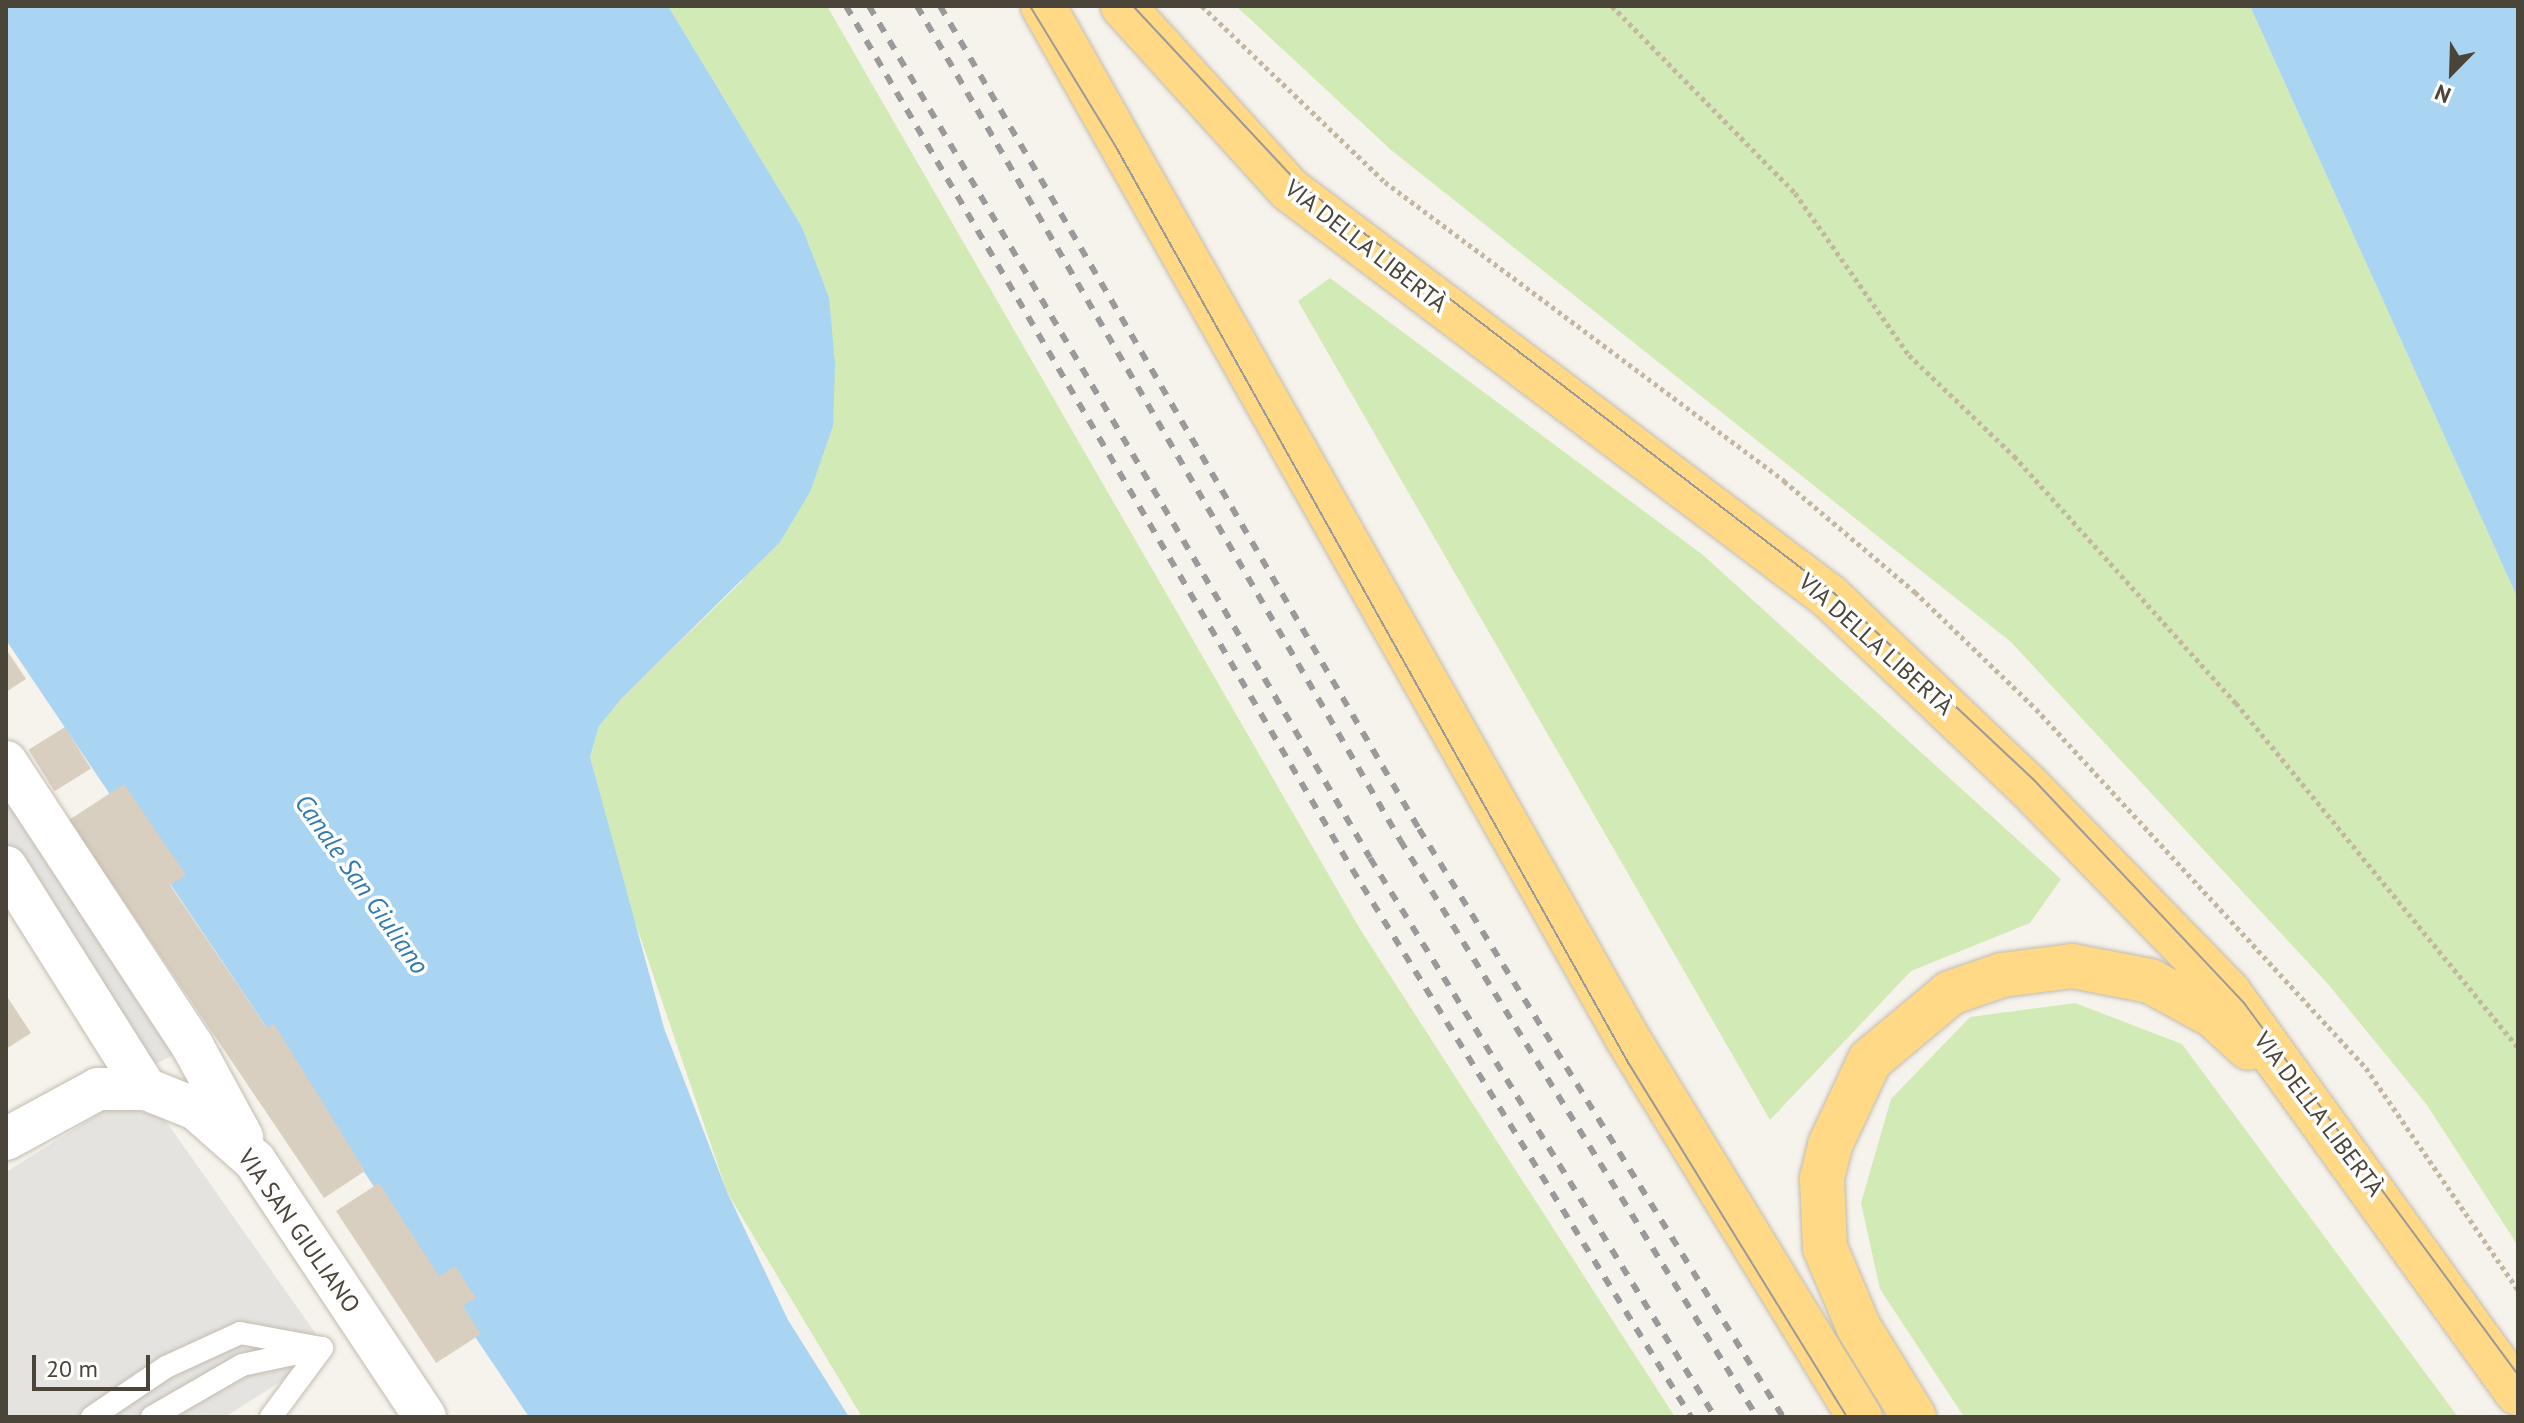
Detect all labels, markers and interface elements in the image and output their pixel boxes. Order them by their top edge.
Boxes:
north arrow [2412,32,2492,112]
text: N [2430,78,2455,110]
street label: VIA DELLA LIBERTÀ [1278,173,1454,319]
street label: VIA DELLA LIBERTÀ [1792,566,1960,722]
water label: Canale San Giuliano [288,788,436,980]
street label: VIA DELLA LIBERTÀ [2247,1026,2391,1202]
street label: VIA SAN GIULIANO [232,1143,366,1319]
scale bar [36,1339,154,1389]
text: 20 m [46,1353,98,1384]

